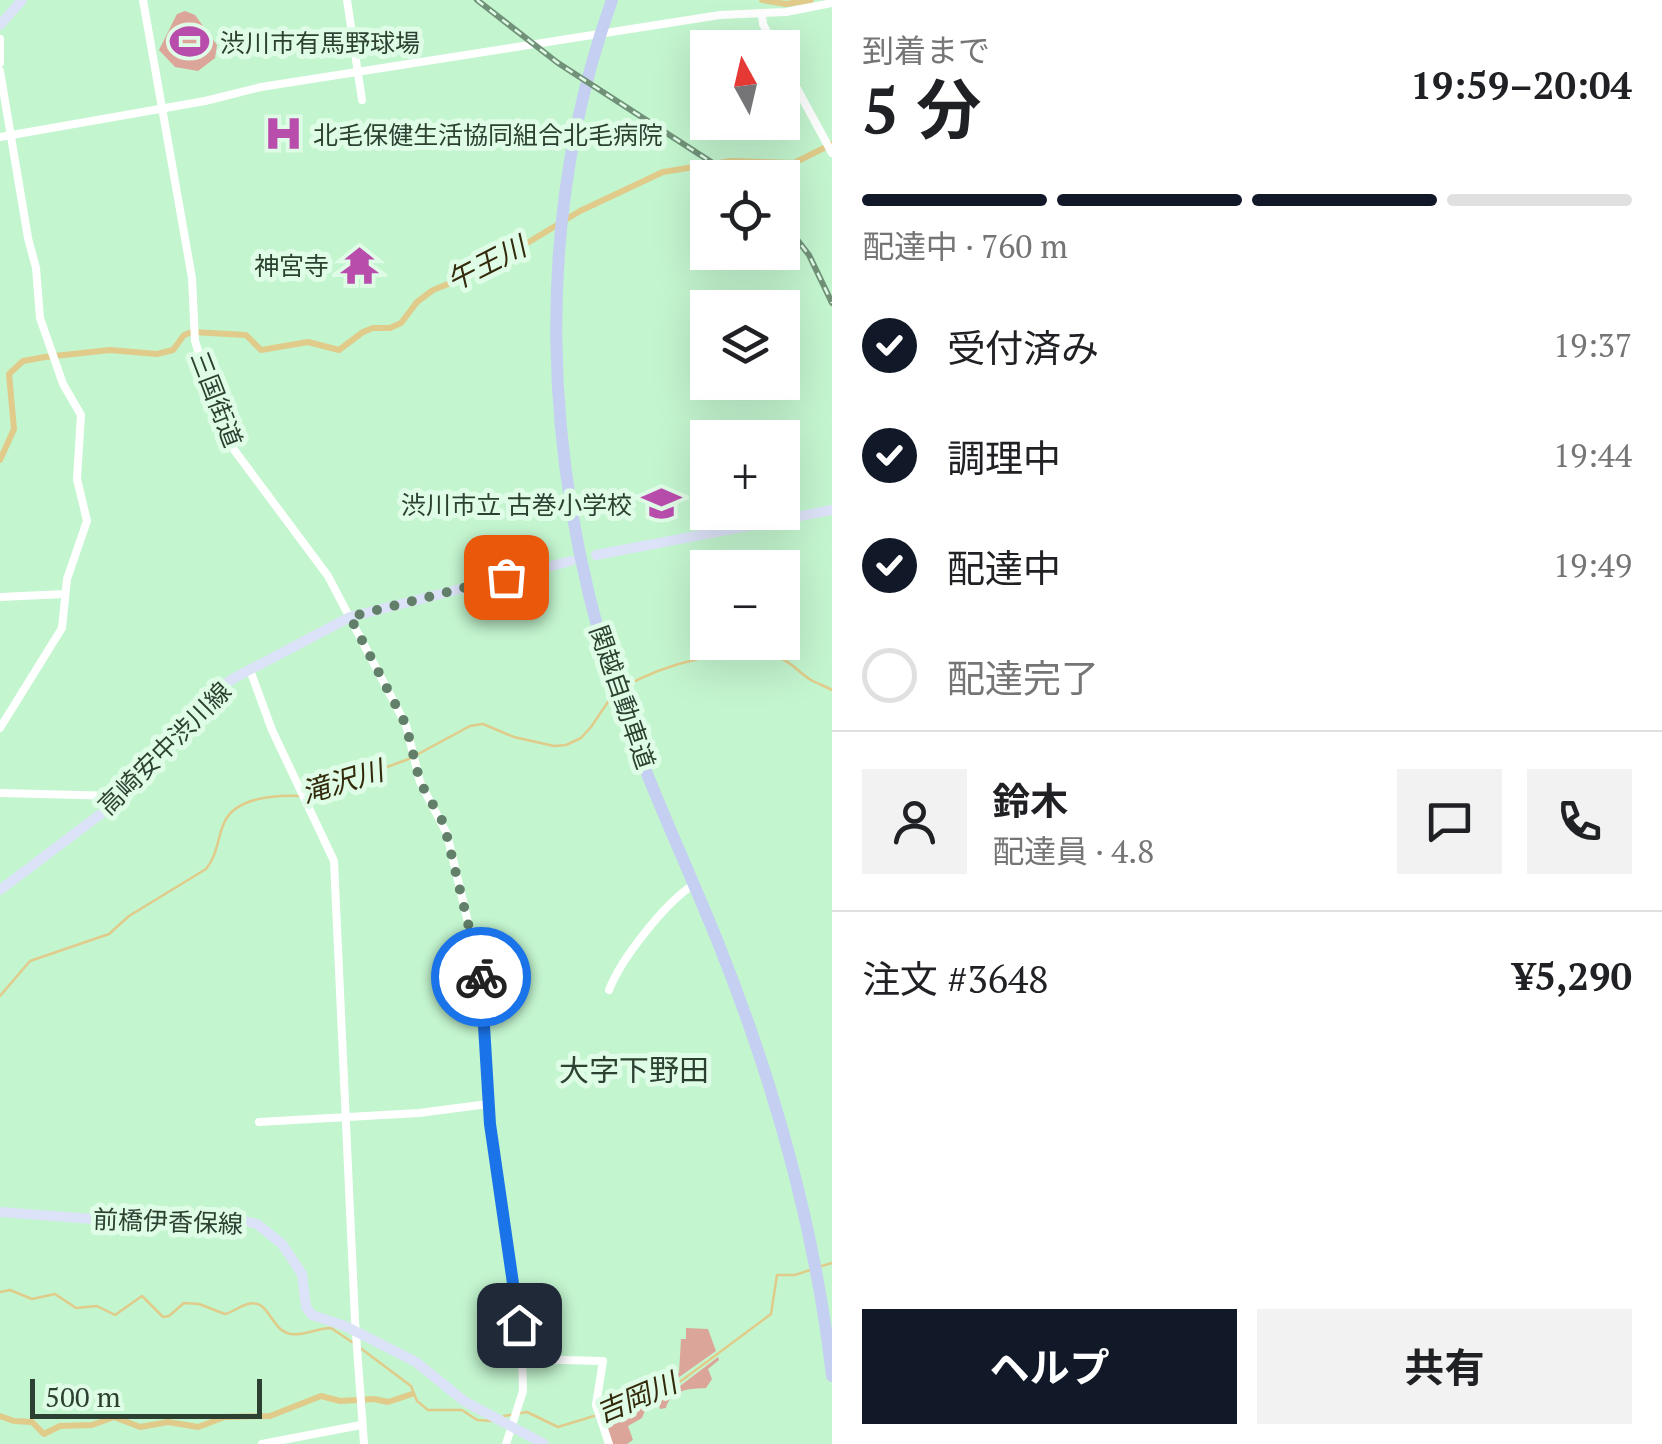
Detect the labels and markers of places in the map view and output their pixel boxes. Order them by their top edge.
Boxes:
sports icon: 渋川市有馬野球場 [169,21,211,63]
place label: 渋川市有馬野球場 [220,26,420,59]
hospital icon: 北毛保健生活協同組合北毛病院 [262,113,304,155]
place label: 北毛保健生活協同組合北毛病院 [313,118,663,151]
temple icon: 神宮寺 [338,244,380,286]
place label: 神宮寺 [254,249,329,282]
school or university icon: 渋川市立 古巻小学校 [641,483,683,525]
place label: 渋川市立 古巻小学校 [401,488,632,521]
pin [464,535,549,620]
pin [477,1283,562,1368]

